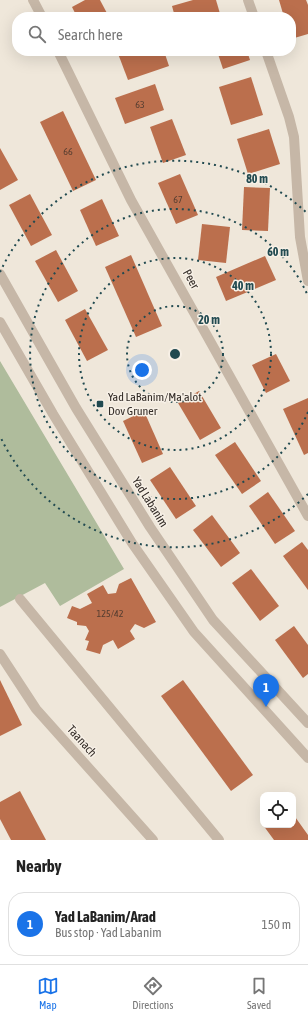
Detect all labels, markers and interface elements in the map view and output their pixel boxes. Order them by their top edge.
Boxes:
search box [12,12,296,56]
icon: search [26,23,48,45]
text: Search here [58,26,123,43]
house number: 63 [135,99,145,110]
house number: 66 [63,146,73,157]
text: 80 m [246,172,268,186]
house number: 67 [173,194,183,205]
text: 60 m [267,245,289,259]
street label: Peer [180,267,202,292]
text: 40 m [231,279,254,293]
text: 20 m [198,313,220,327]
centre of rings [168,347,182,361]
your location [132,360,152,380]
place label: Yad LaBanim/Ma'alot Dov Gruner [108,390,202,418]
marker: Yad LaBanim/Ma'alot Dov Gruner [95,399,105,409]
street label: Yad Labanim [129,474,171,530]
house number: 125/42 [97,608,124,619]
pin: 1 [253,674,279,707]
street label: Taanach [64,722,100,760]
map controls [260,792,296,828]
button: locate [260,792,296,828]
text: Nearby [16,856,62,876]
text: Yad LaBanim/Arad [55,908,156,925]
text: 1 [27,917,33,932]
text: 150 m [262,917,291,932]
text: Bus stop · Yad Labanim [55,925,162,940]
tab: Map [37,975,59,1011]
tab: Directions [132,975,173,1011]
tab: Saved [247,975,271,1011]

